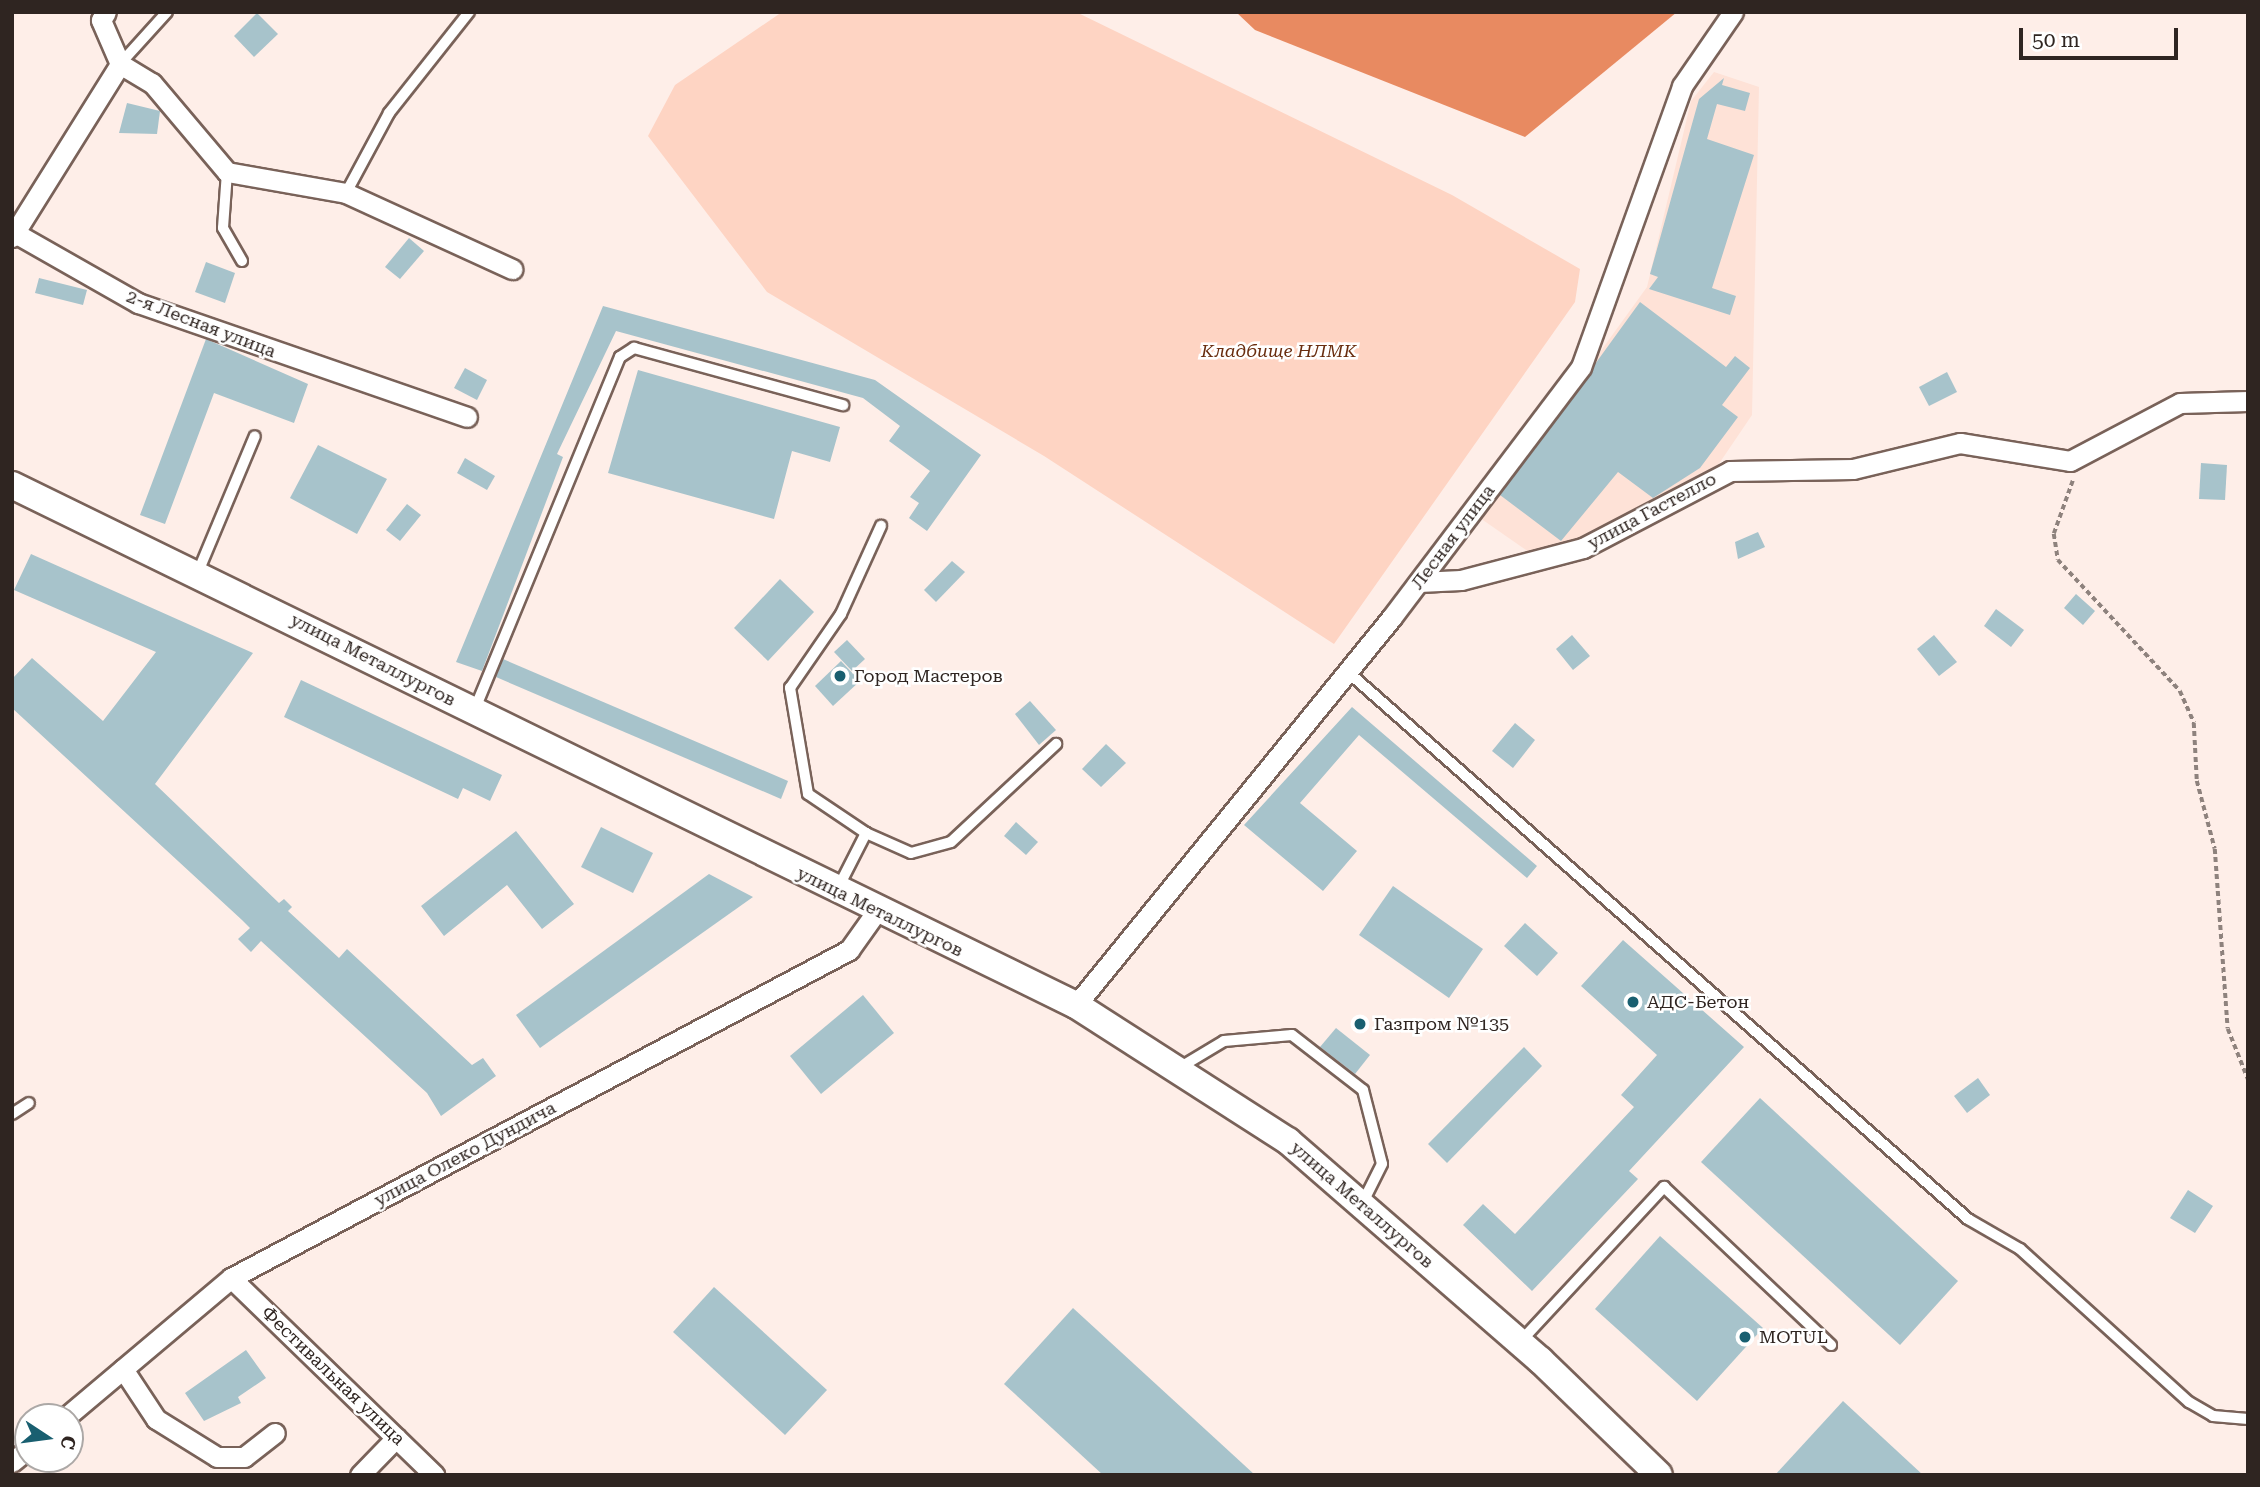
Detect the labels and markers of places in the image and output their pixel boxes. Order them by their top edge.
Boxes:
place label: Город Мастеров [854,665,1003,687]
marker: Город Мастеров [832,668,848,684]
place label: АДС-Бетон [1647,991,1749,1013]
marker: АДС-Бетон [1625,994,1641,1010]
place label: Газпром №135 [1374,1013,1509,1035]
marker: Газпром №135 [1352,1016,1368,1032]
place label: MOTUL [1759,1326,1828,1348]
marker: MOTUL [1737,1329,1753,1345]

